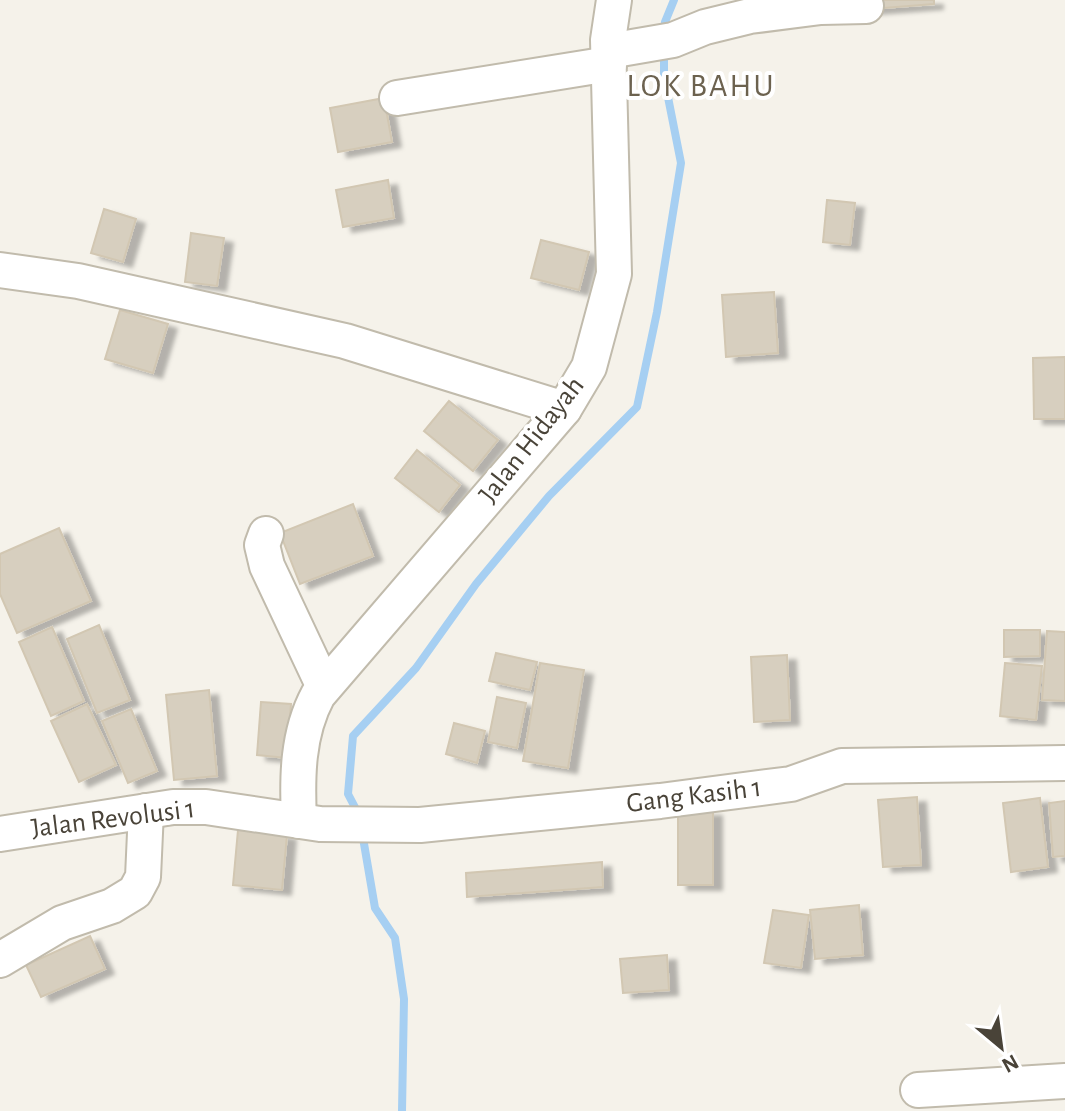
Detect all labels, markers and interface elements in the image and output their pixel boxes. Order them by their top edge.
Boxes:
district label: LOK BAHU [627,70,775,102]
street label: Jalan Hidayah [474,372,590,508]
street label: Gang Kasih 1 [625,774,763,818]
street label: Jalan Revolusi 1 [29,795,197,843]
north arrow [961,1007,1041,1087]
text: N [998,1050,1022,1077]

